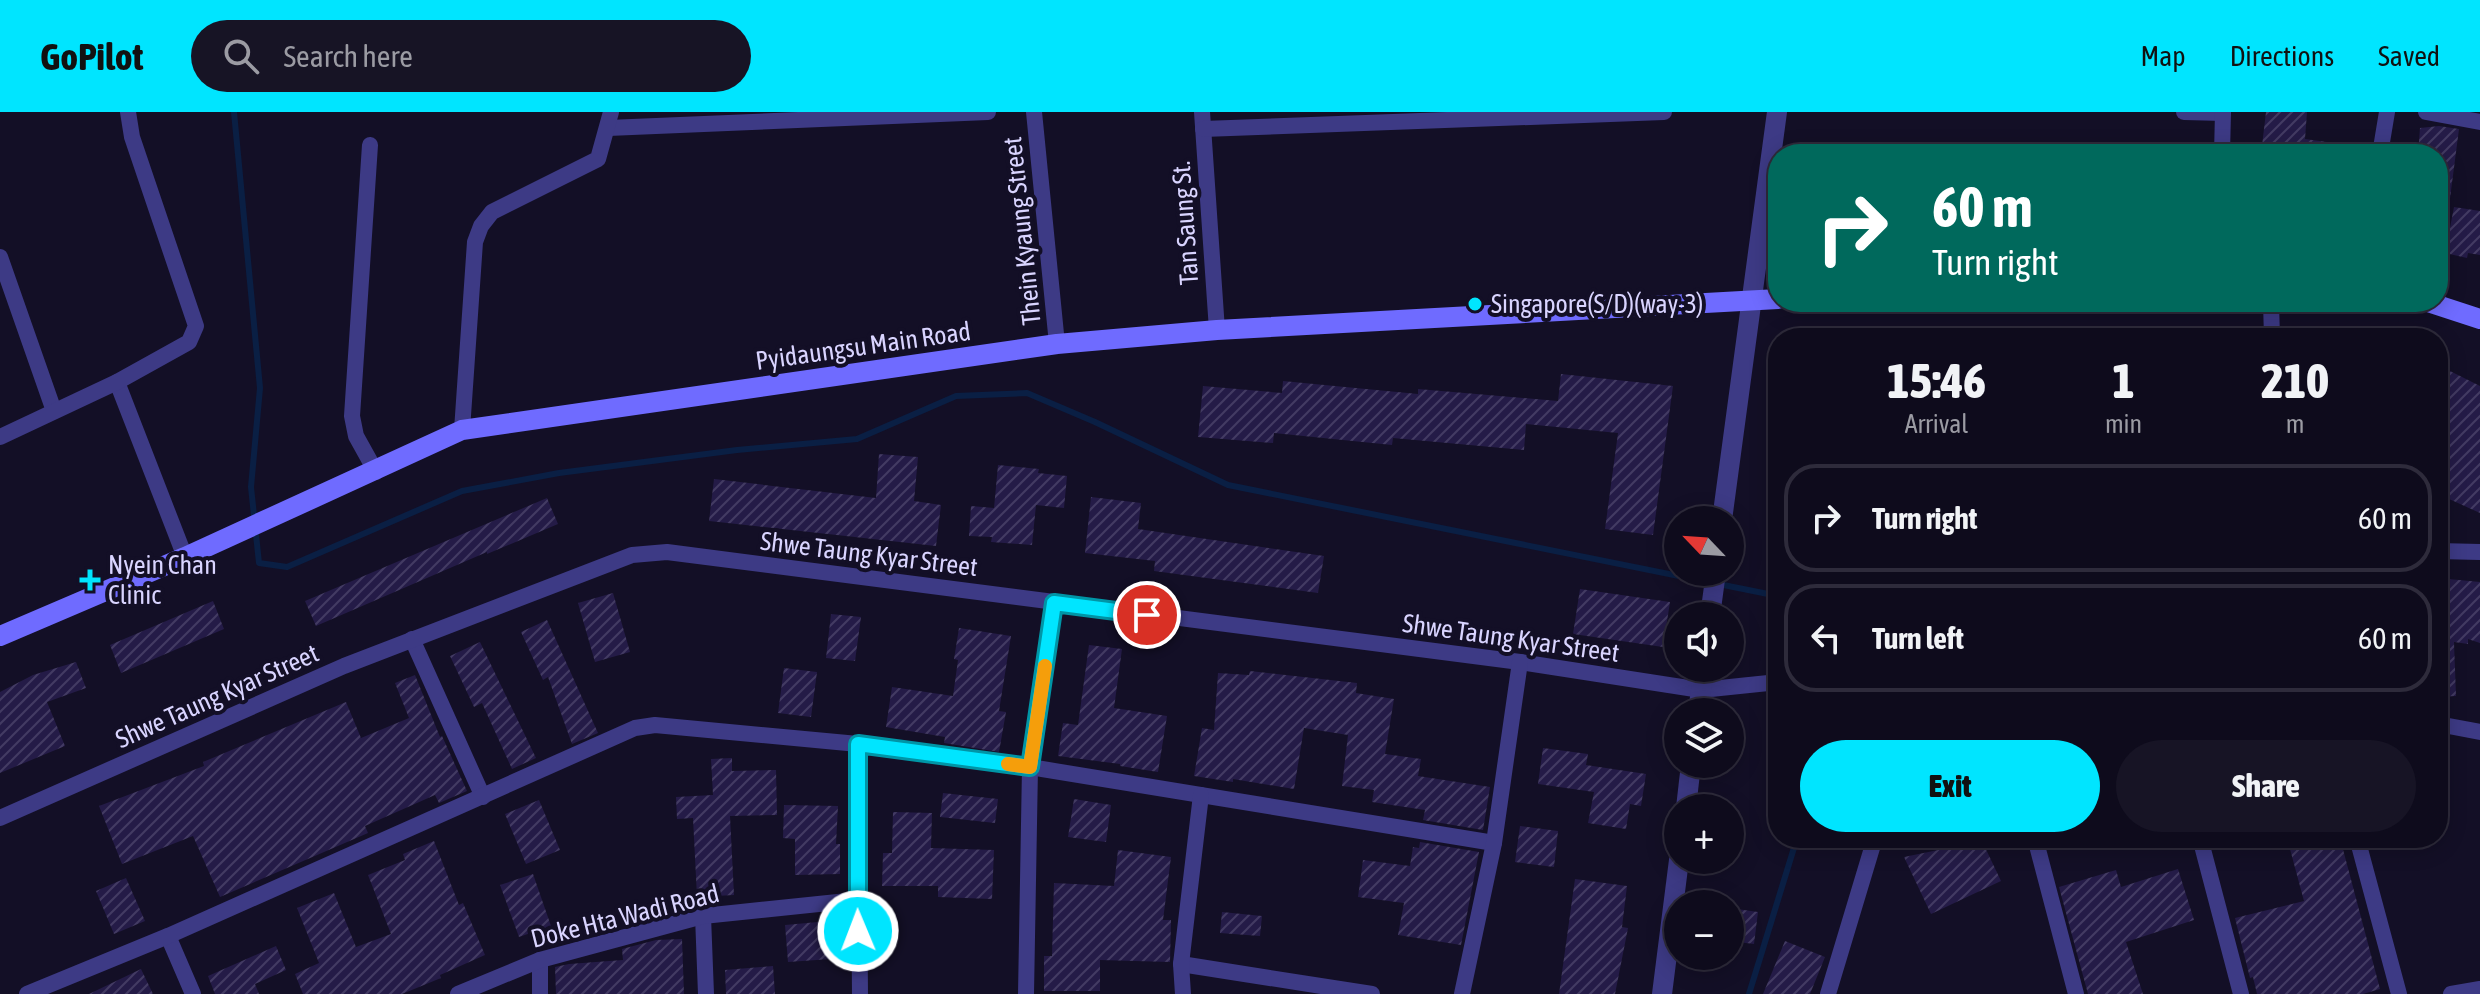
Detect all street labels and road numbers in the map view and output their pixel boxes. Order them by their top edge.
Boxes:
street label: Thein Kyaung Street [997,135,1047,327]
street label: Tan Saung St. [1166,160,1204,286]
street label: Pyidaungsu Main Road [754,316,972,376]
street label: Shwe Taung Kyar Street [759,526,979,582]
street label: Shwe Taung Kyar Street [1401,608,1621,668]
street label: Shwe Taung Kyar Street [111,638,323,754]
street label: Doke Hta Wadi Road [528,878,722,954]

